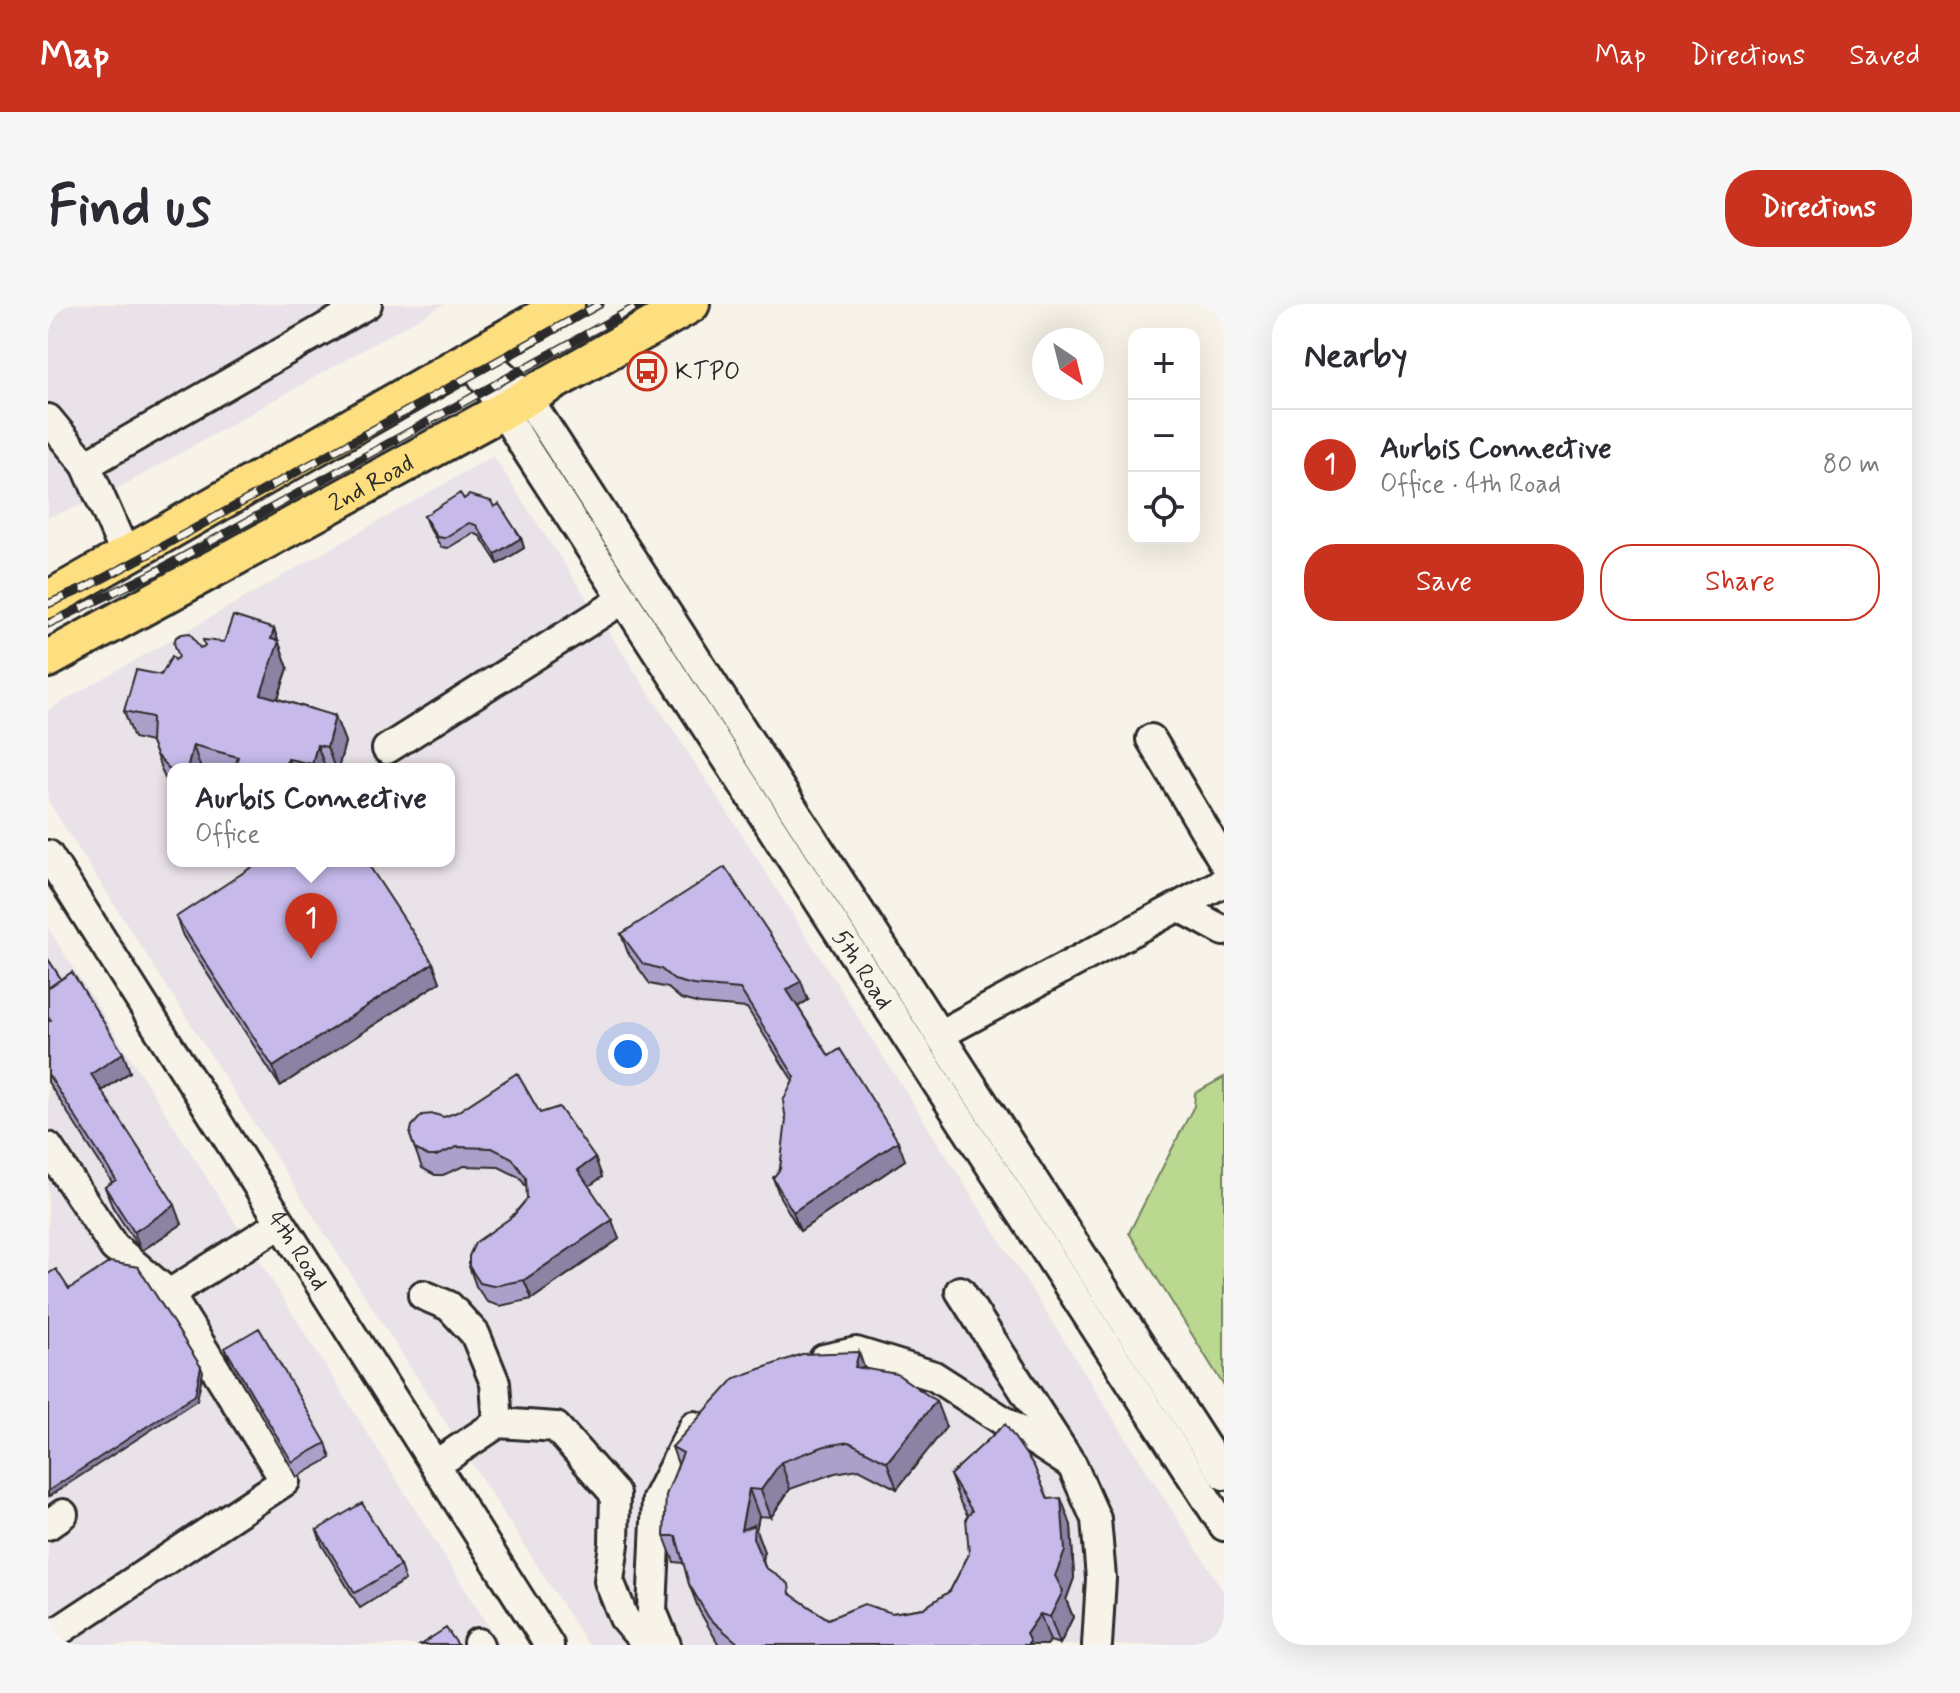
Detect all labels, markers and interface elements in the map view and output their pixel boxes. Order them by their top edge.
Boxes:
text: Map [40,32,110,81]
text: Map [1595,38,1646,75]
text: Directions [1690,38,1805,75]
text: Saved [1849,38,1920,75]
button: Directions [1725,170,1912,247]
text: Find us [48,172,211,245]
north arrow [1032,328,1104,400]
map controls [1128,328,1200,544]
button: + [1128,328,1200,400]
text: Nearby [1304,334,1408,379]
bus stop icon: KTPO [626,350,668,392]
place label: KTPO [675,357,740,388]
button: − [1128,400,1200,472]
text: Aurbis Connective [1380,429,1612,468]
street label: 2nd Road [324,448,419,520]
text: 1 [1324,448,1336,482]
text: 80 m [1823,448,1880,482]
text: Office · 4th Road [1380,468,1561,502]
button: locate [1128,472,1200,544]
button: Save [1304,544,1584,621]
button: Share [1600,544,1880,621]
popup [167,763,455,867]
text: Aurbis Connective [195,779,427,818]
text: Office [195,818,260,852]
pin: 1 [285,893,337,959]
street label: 5th Road [824,924,899,1016]
your location [608,1034,648,1074]
street label: 4th Road [261,1205,334,1297]

